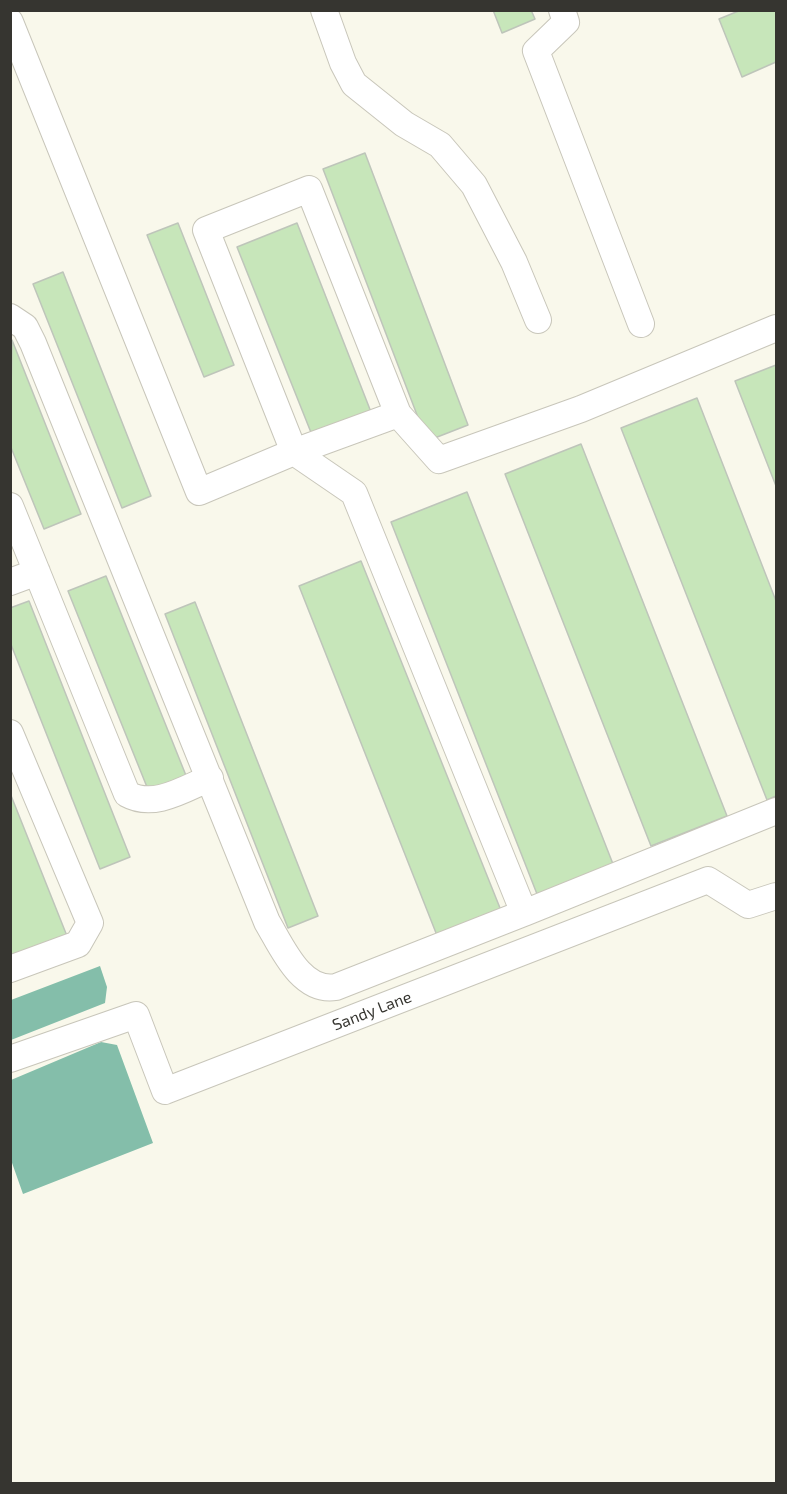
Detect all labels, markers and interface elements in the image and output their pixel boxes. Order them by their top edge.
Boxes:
street label: Sandy Lane [330,987,414,1035]

